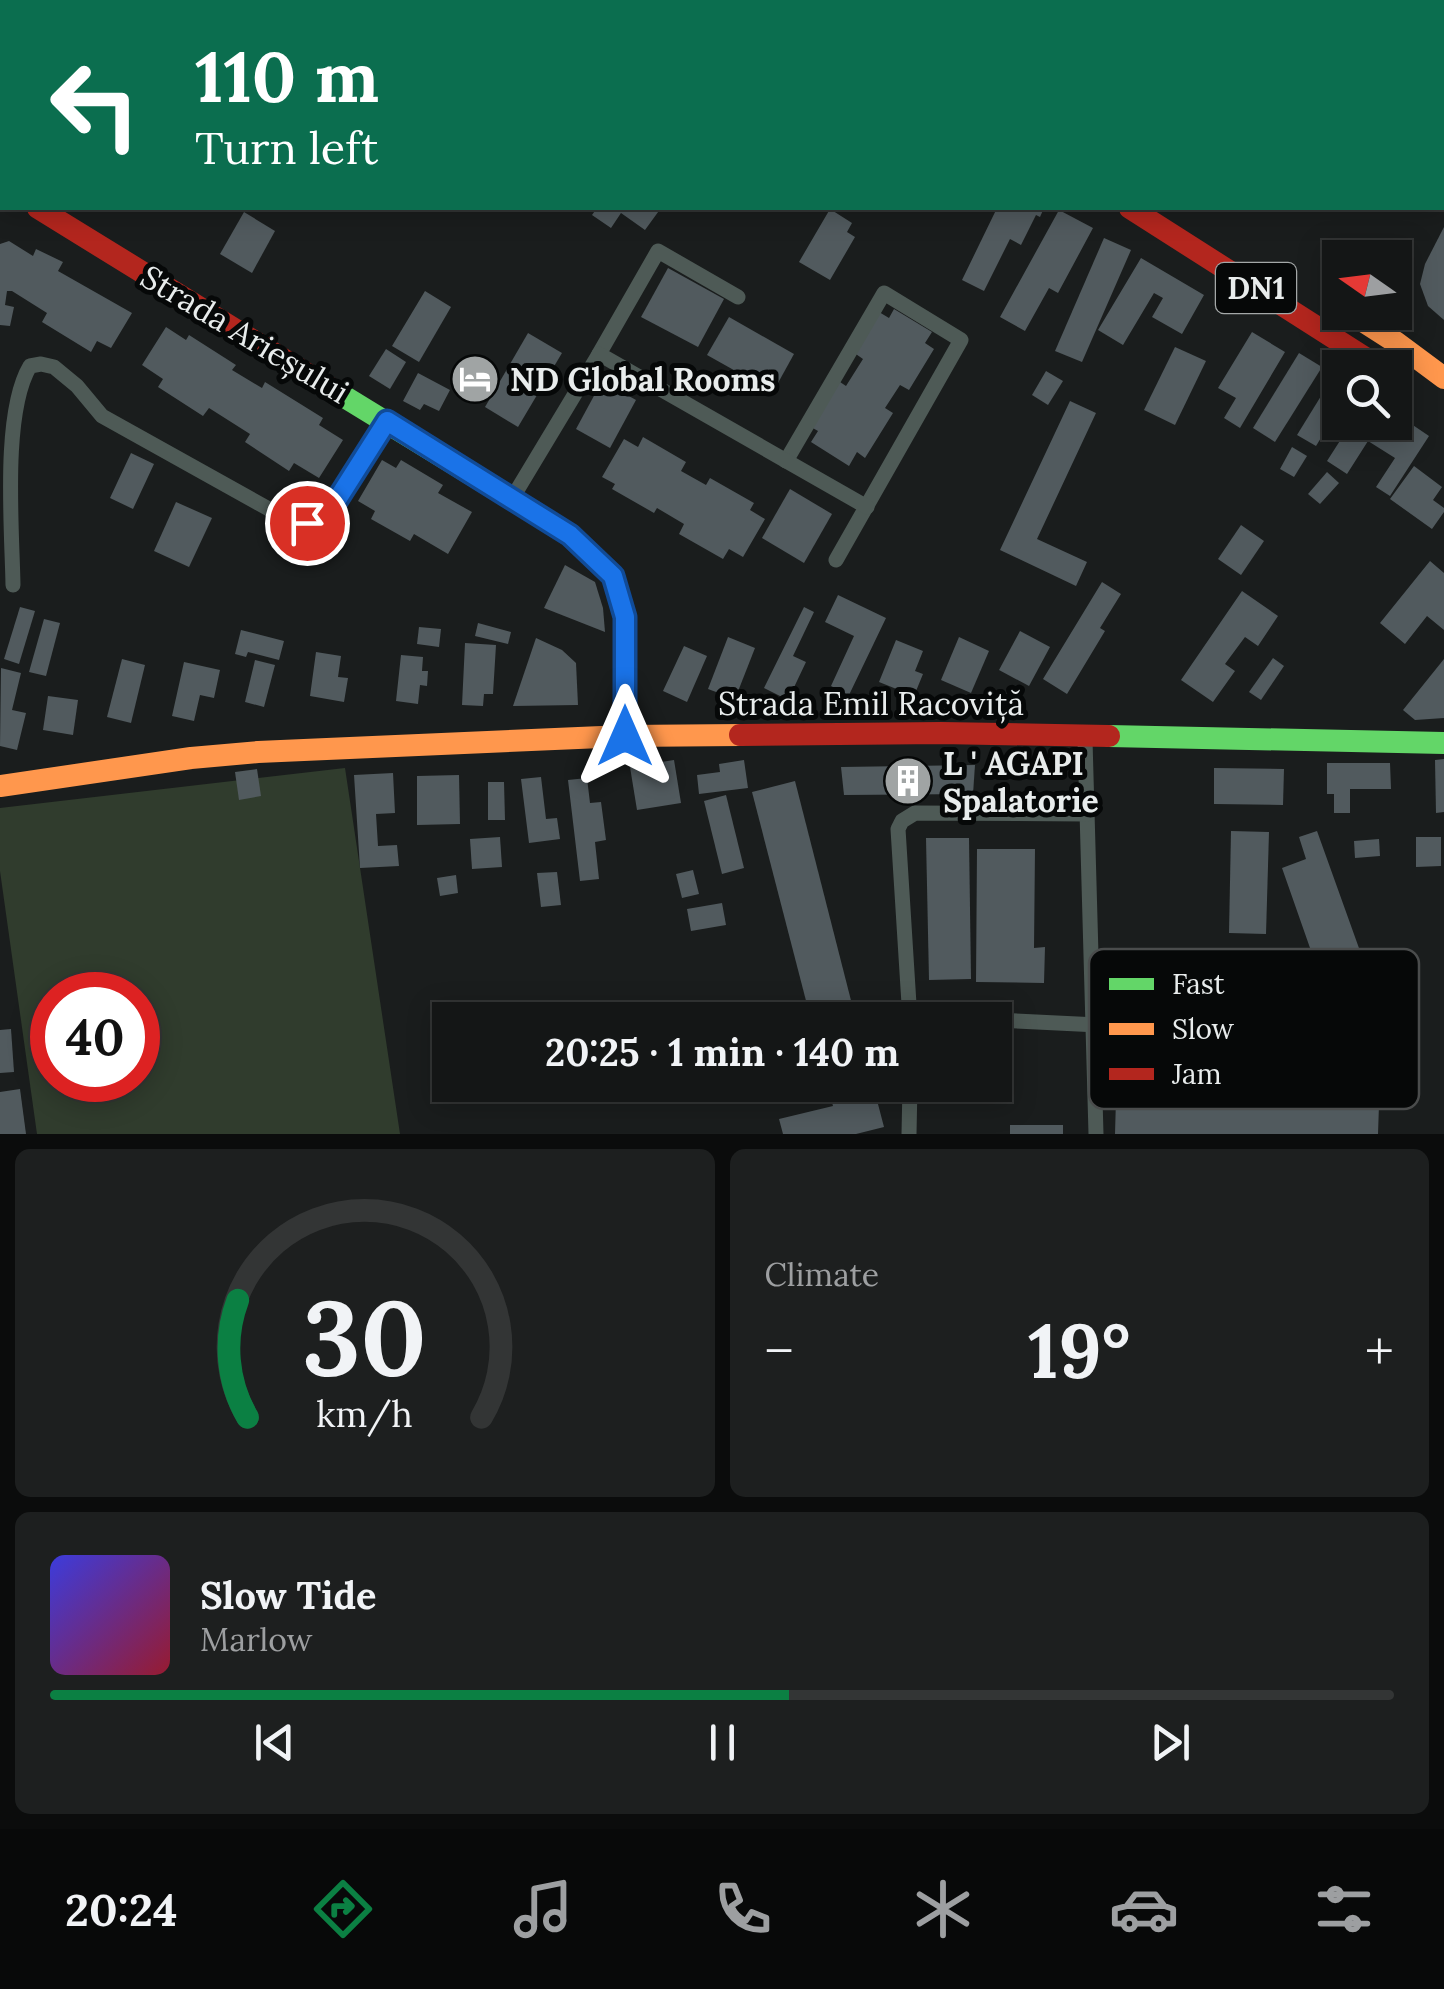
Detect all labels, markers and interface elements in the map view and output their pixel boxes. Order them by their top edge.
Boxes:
text: 110 m [195,32,379,121]
icon: left [30,40,160,170]
text: Turn left [195,119,378,176]
north arrow [1322,240,1412,330]
map controls [1322,240,1412,440]
street label: Strada Arieșului [133,256,357,412]
road number: DN1 [1216,263,1296,313]
button: search [1322,350,1412,440]
hotel icon: ND Global Rooms [449,353,501,405]
place label: ND Global Rooms [510,359,776,400]
pin [265,481,350,566]
icon: arrive [280,496,335,551]
street label: Strada Emil Racoviță [718,683,1024,724]
position arrow [573,684,677,788]
place label: L ' AGAPI Spalatorie [943,743,1099,821]
building icon: L ' AGAPI Spalatorie [882,755,934,807]
legend [1089,949,1419,1109]
text: Fast [1172,966,1225,1002]
speed limit sign: 40 [30,972,160,1102]
text: Slow [1172,1011,1235,1047]
text: 20:25 · 1 min · 140 m [545,1028,899,1076]
text: Jam [1171,1056,1222,1092]
text: Climate [765,1254,879,1295]
text: 30 [303,1270,427,1403]
text: 19° [1028,1303,1130,1399]
text: − [765,1316,794,1386]
text: + [1365,1316,1394,1386]
text: km/h [316,1391,413,1437]
text: Slow Tide [200,1571,377,1619]
text: Marlow [200,1619,312,1660]
icon: previous [247,1715,302,1770]
icon: pause [695,1715,750,1770]
icon: next [1143,1715,1198,1770]
icon: directions [308,1874,378,1944]
icon: music [508,1874,578,1944]
icon: phone [708,1874,778,1944]
icon: climate [908,1874,978,1944]
icon: car [1109,1874,1179,1944]
icon: filters [1309,1874,1379,1944]
text: 20:24 [65,1881,178,1938]

